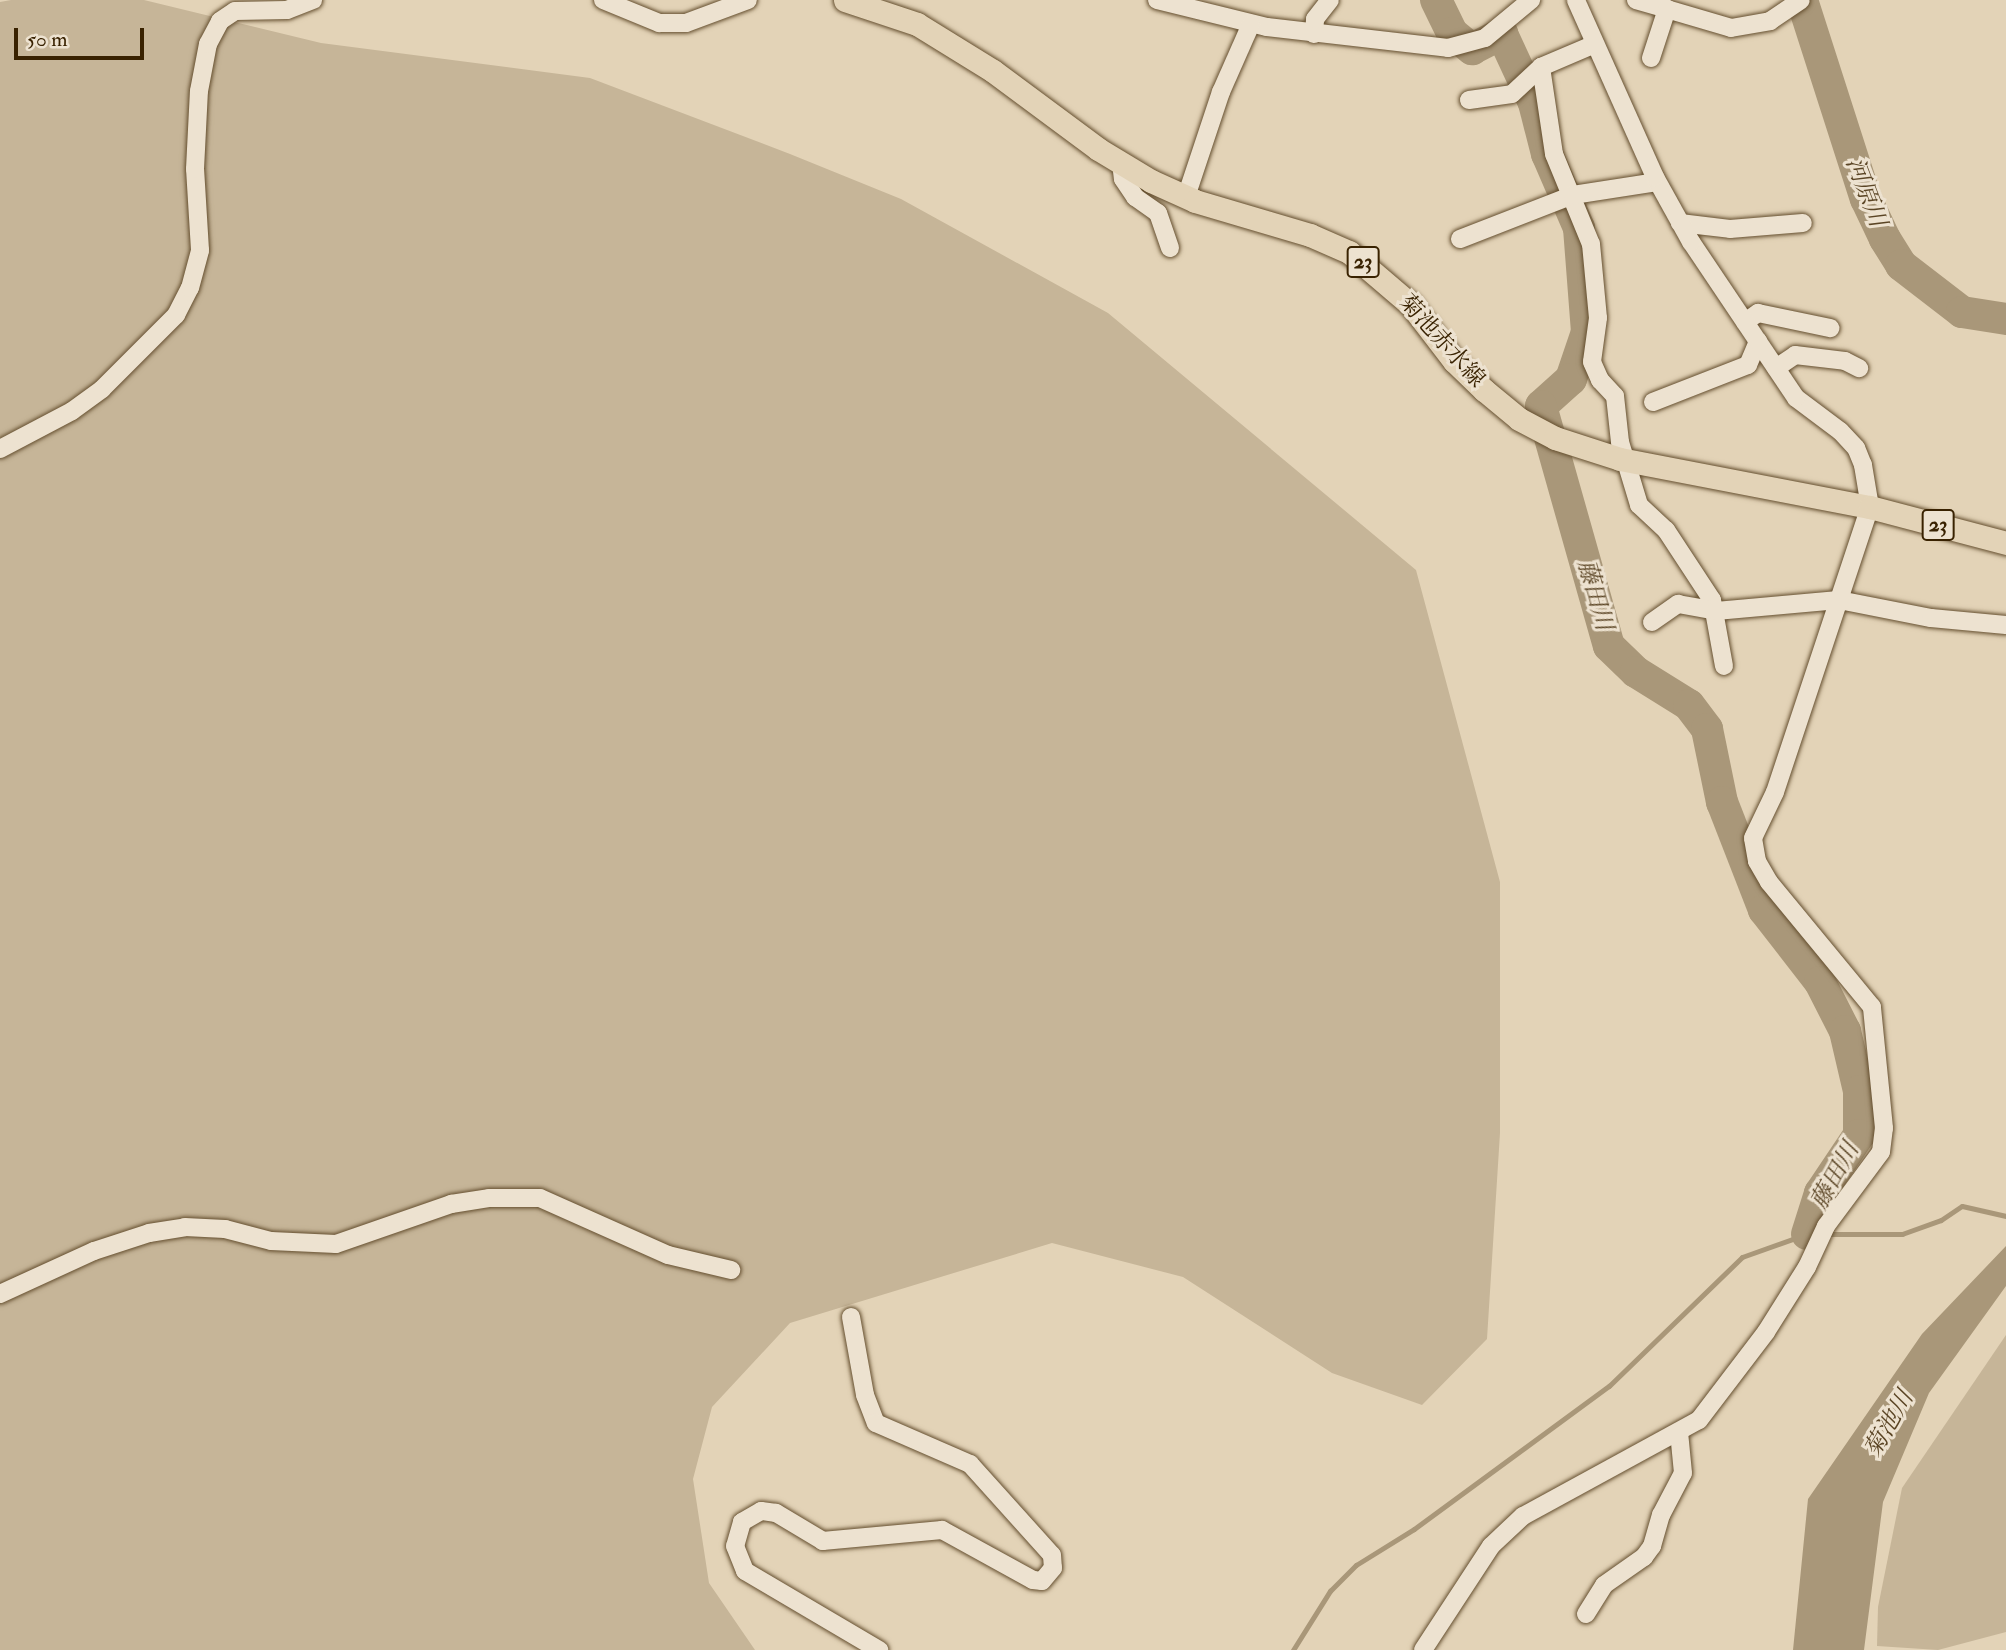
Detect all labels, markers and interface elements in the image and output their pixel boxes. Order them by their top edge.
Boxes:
scale bar [18,14,147,58]
text: 50 m [27,26,68,53]
water label: 河原川 [1840,153,1892,231]
road number: 23 [1346,244,1380,280]
street label: 菊池赤水線 [1393,289,1491,393]
road number: 23 [1920,508,1955,542]
water label: 藤田川 [1571,556,1619,634]
water label: 藤田川 [1805,1138,1865,1214]
water label: 菊池川 [1859,1386,1919,1462]

